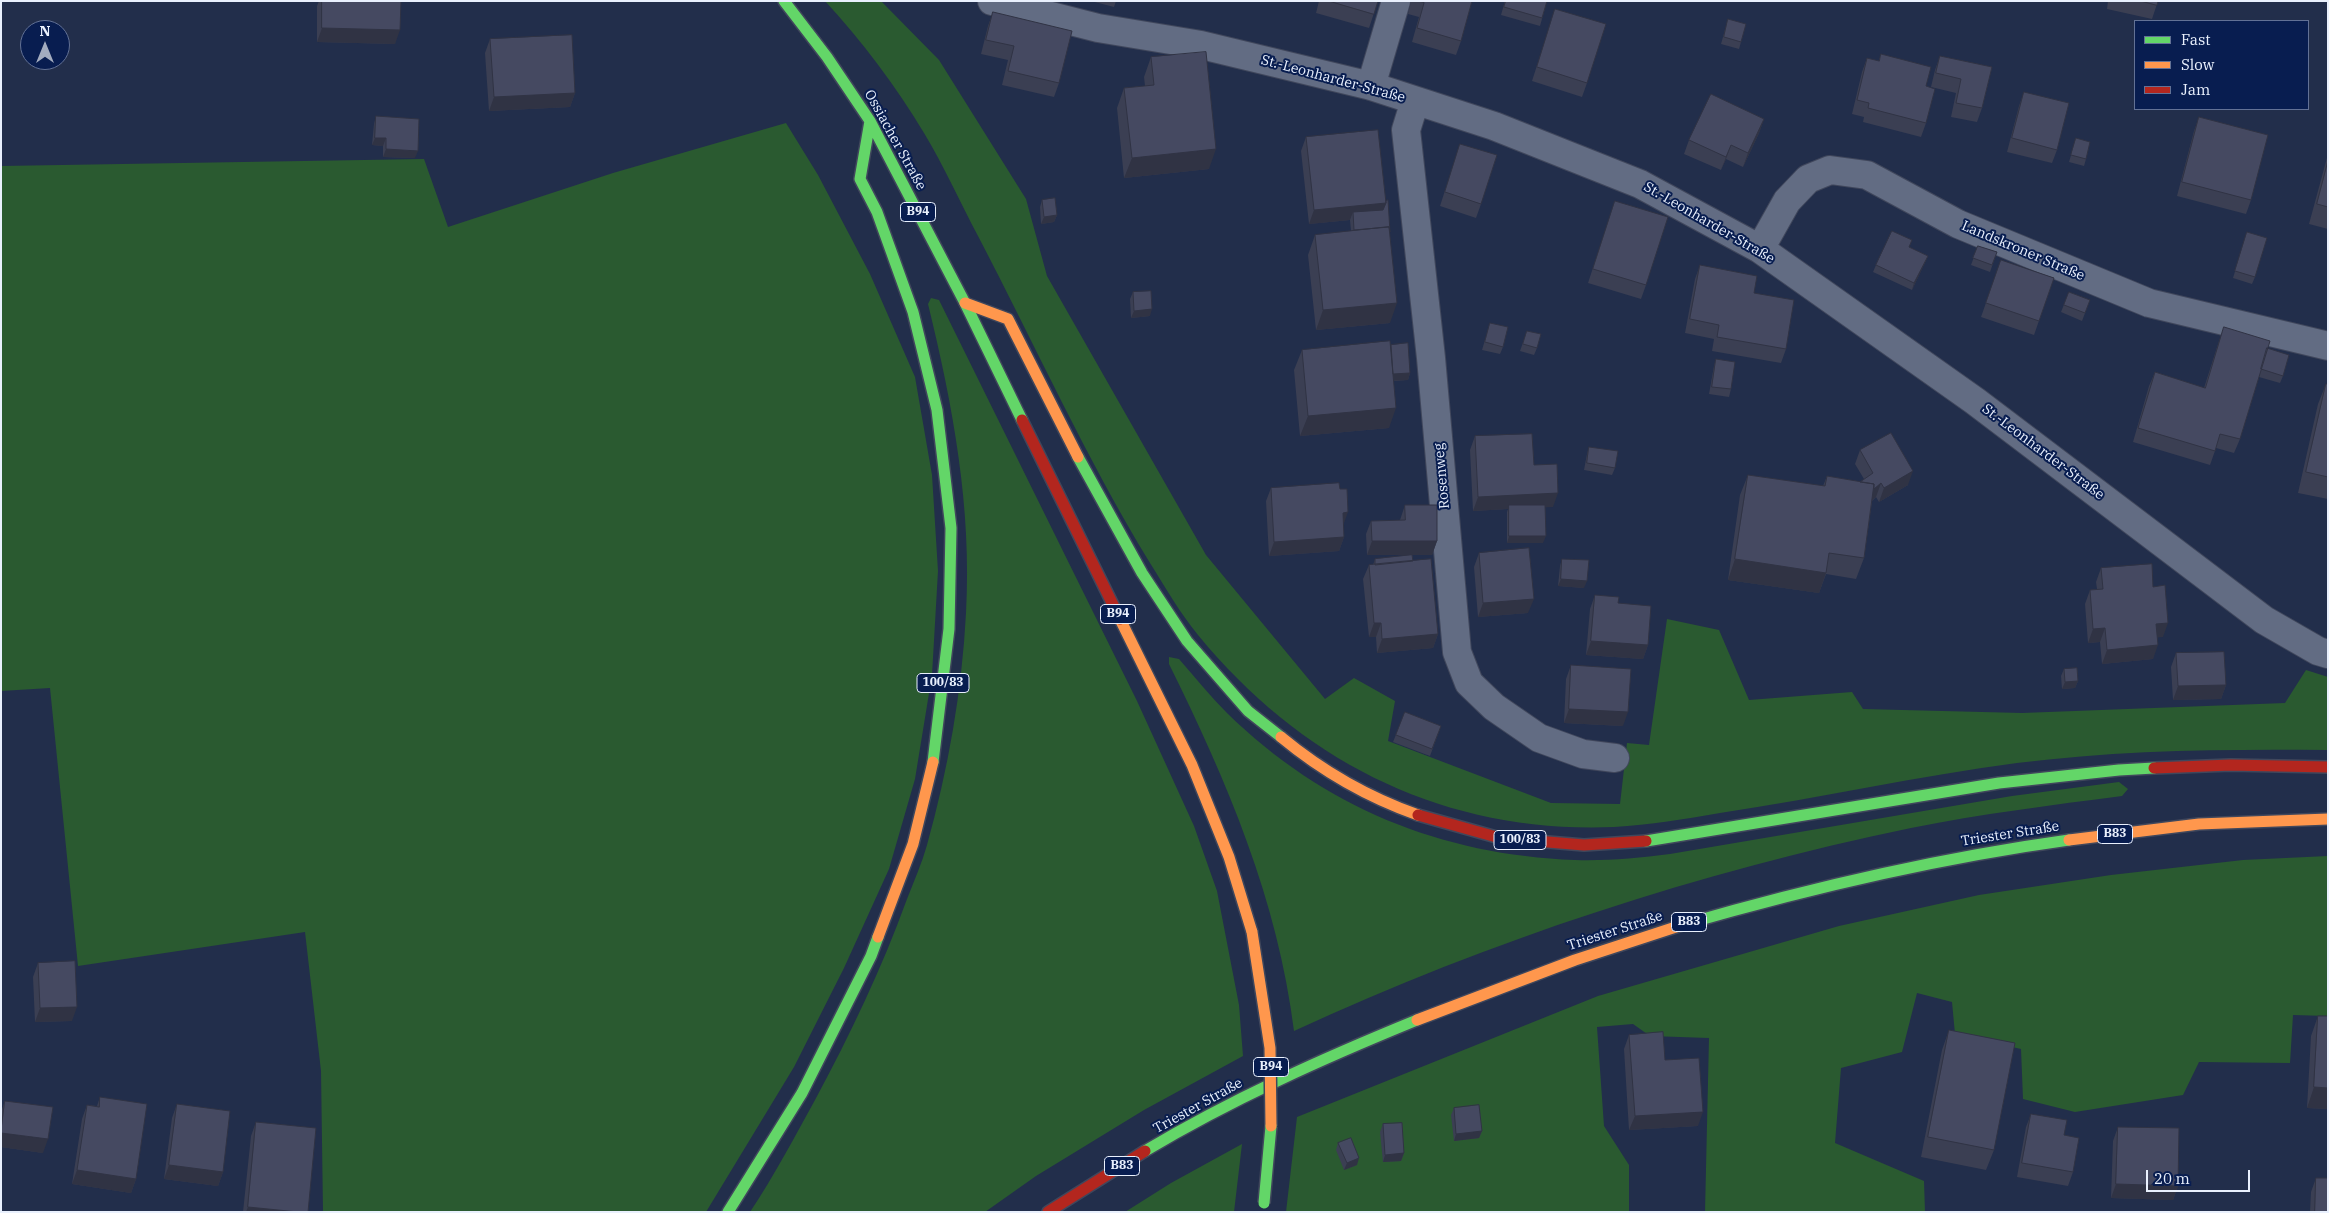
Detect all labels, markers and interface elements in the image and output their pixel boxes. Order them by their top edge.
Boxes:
north arrow [20,20,70,70]
legend [2134,20,2309,110]
text: N [39,22,51,40]
text: Fast [2181,30,2211,49]
street label: St.-Leonharder-Straße [1259,52,1407,106]
text: Slow [2181,55,2214,74]
text: Jam [2181,80,2210,99]
street label: Ossiacher Straße [860,87,930,193]
street label: St.-Leonharder-Straße [1640,179,1778,267]
road number: B94 [900,202,936,222]
street label: Landskroner Straße [1959,217,2087,285]
street label: St.-Leonharder-Straße [1979,401,2107,503]
street label: Rosenweg [1431,442,1453,510]
road number: B94 [1100,604,1136,624]
road number: 100/83 [917,674,969,692]
street label: Triester Straße [1960,818,2060,850]
road number: B83 [2098,824,2132,844]
road number: 100/83 [1494,830,1546,850]
street label: Triester Straße [1565,908,1665,954]
road number: B83 [1672,912,1706,932]
road number: B94 [1254,1058,1288,1076]
street label: Triester Straße [1151,1075,1245,1137]
road number: B83 [1104,1156,1140,1176]
scale bar [2149,1160,2253,1192]
text: 20 m [2154,1169,2190,1188]

